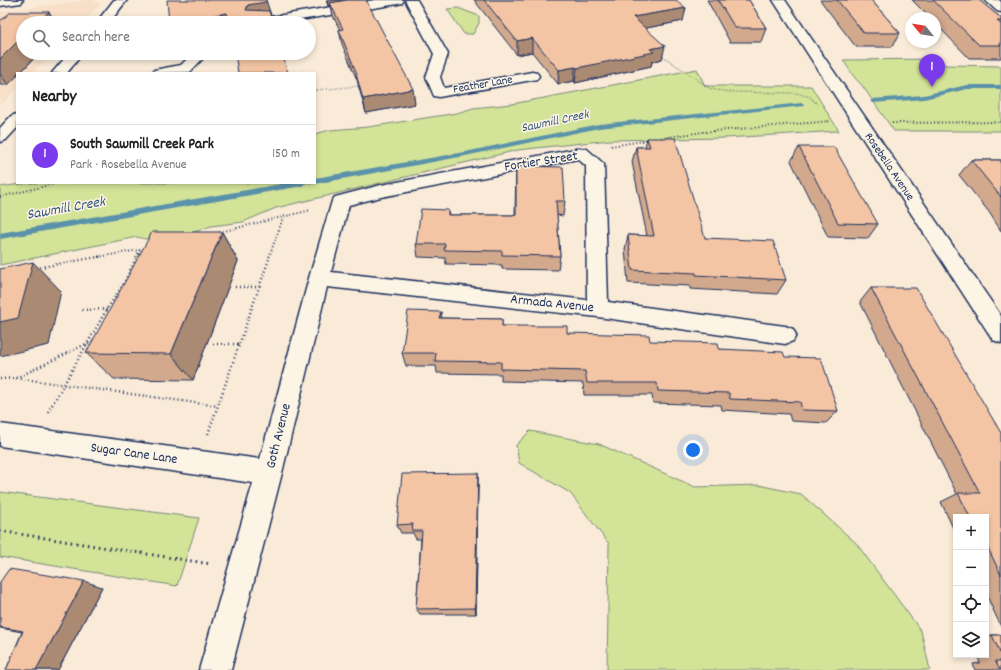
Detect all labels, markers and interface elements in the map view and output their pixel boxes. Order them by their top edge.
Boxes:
north arrow [905,12,941,48]
search box [16,16,316,60]
icon: search [30,27,52,49]
text: Search here [62,27,130,49]
pin: 1 [919,54,945,87]
street label: Feather Lane [452,71,514,99]
text: Nearby [32,86,76,110]
water label: Sawmill Creek [519,105,592,138]
street label: Rosebella Avenue [860,130,918,204]
text: South Sawmill Creek Park [70,134,214,156]
text: 1 [44,145,46,164]
text: 150 m [272,145,300,164]
street label: Fortier Street [503,146,579,178]
text: Park · Rosebella Avenue [70,156,187,175]
water label: Sawmill Creek [25,191,109,227]
street label: Armada Avenue [509,290,595,318]
street label: Goth Avenue [261,401,297,471]
street label: Sugar Cane Lane [89,438,179,470]
your location [683,440,703,460]
map controls [953,514,989,658]
button: + [953,514,989,550]
button: − [953,550,989,586]
button: locate [953,586,989,622]
button: layers [953,622,989,658]

